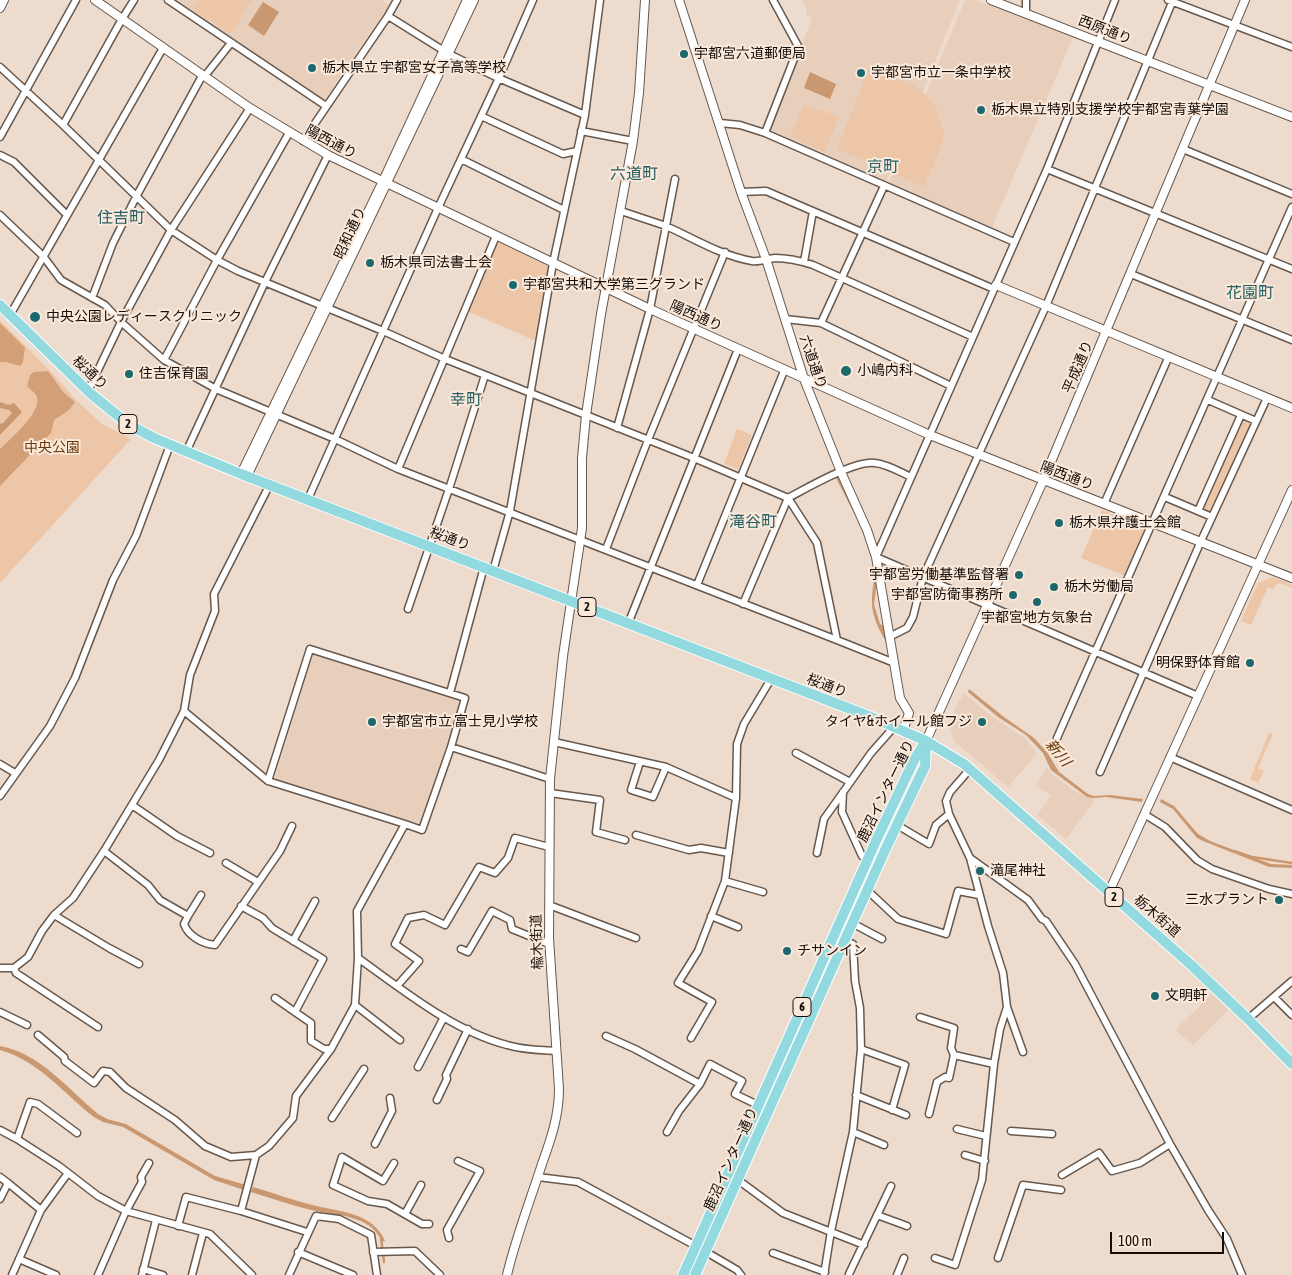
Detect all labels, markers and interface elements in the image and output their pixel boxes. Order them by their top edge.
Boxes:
street label: 西原通り [1076,12,1134,48]
place label: 宇都宮六道郵便局 [694,46,806,62]
marker: 宇都宮六道郵便局 [678,48,690,60]
place label: 栃木県立 宇都宮女子高等学校 [322,60,506,76]
marker: 栃木県立 宇都宮女子高等学校 [306,62,318,74]
place label: 宇都宮市立一条中学校 [871,65,1011,81]
marker: 宇都宮市立一条中学校 [855,67,867,79]
place label: 栃木県立特別支援学校宇都宮青葉学園 [991,102,1229,118]
marker: 栃木県立特別支援学校宇都宮青葉学園 [975,104,987,116]
street label: 陽西通り [302,121,360,163]
district label: 京町 [867,157,899,177]
district label: 六道町 [610,164,658,184]
street label: 昭和通り [331,204,369,262]
district label: 住吉町 [97,208,145,228]
place label: 栃木県司法書士会 [380,255,492,271]
marker: 栃木県司法書士会 [364,257,376,269]
place label: 宇都宮共和大学第三グランド [523,277,705,293]
marker: 宇都宮共和大学第三グランド [507,279,519,291]
district label: 花園町 [1226,283,1274,303]
street label: 陽西通り [667,297,725,335]
place label: 中央公園レディースクリニック [46,309,242,325]
marker: 中央公園レディースクリニック [28,310,42,324]
street label: 六道通り [796,333,830,391]
street label: 平成通り [1059,338,1097,396]
street label: 桜通り [69,352,111,394]
place label: 小嶋内科 [857,363,913,379]
marker: 小嶋内科 [839,364,853,378]
place label: 住吉保育園 [139,366,209,382]
marker: 住吉保育園 [123,368,135,380]
district label: 幸町 [450,390,482,410]
road number: 2 [119,414,137,434]
park label: 中央公園 [24,440,80,456]
street label: 陽西通り [1038,458,1096,494]
district label: 滝谷町 [729,512,777,532]
place label: 栃木県弁護士会館 [1069,515,1181,531]
marker: 栃木県弁護士会館 [1053,517,1065,529]
street label: 桜通り [427,524,473,554]
place label: 宇都宮労働基準監督署 [869,567,1009,583]
marker: 宇都宮労働基準監督署 [1013,569,1025,581]
place label: 栃木労働局 [1064,579,1134,595]
marker: 栃木労働局 [1048,581,1060,593]
place label: 宇都宮防衛事務所 [891,587,1003,603]
marker: 宇都宮防衛事務所 [1007,589,1019,601]
marker: 宇都宮地方気象台 [1031,596,1043,608]
road number: 2 [578,598,596,616]
place label: 宇都宮地方気象台 [981,610,1093,626]
place label: 明保野体育館 [1156,655,1240,671]
marker: 明保野体育館 [1244,657,1256,669]
street label: 桜通り [804,671,850,701]
place label: 宇都宮市立 富士見小学校 [382,714,538,730]
place label: タイヤ&ホイール館フジ [825,714,972,730]
marker: 宇都宮市立 富士見小学校 [366,716,378,728]
marker: タイヤ&ホイール館フジ [976,716,988,728]
water label: 新川 [1041,736,1075,770]
street label: 鹿沼インター通り [854,737,918,845]
place label: 滝尾神社 [990,863,1046,879]
marker: 滝尾神社 [974,865,986,877]
road number: 2 [1105,888,1123,906]
street label: 栃木街道 [1130,891,1184,941]
place label: 三水プラント [1185,892,1269,908]
marker: 三水プラント [1273,894,1285,906]
street label: 楡木街道 [528,914,546,970]
place label: チサンイン [797,943,867,959]
marker: チサンイン [781,945,793,957]
place label: 文明軒 [1165,988,1207,1004]
marker: 文明軒 [1149,990,1161,1002]
road number: 6 [793,998,811,1016]
street label: 鹿沼インター通り [701,1104,761,1214]
scale bar [1112,1222,1226,1254]
text: 100 m [1118,1232,1152,1249]

